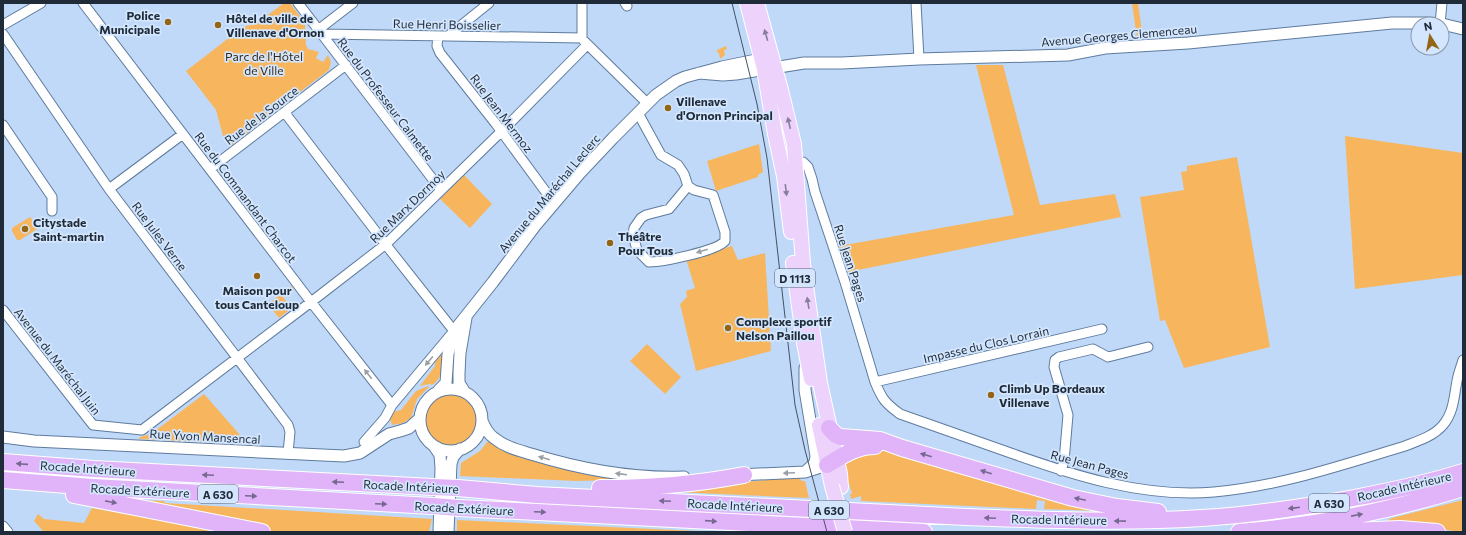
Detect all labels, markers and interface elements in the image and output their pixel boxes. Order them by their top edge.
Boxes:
place label: Police Municipale [99,8,160,36]
place label: Hôtel de ville de Villenave d'Ornon [226,11,324,39]
street label: Rue Henri Boisselier [393,16,501,32]
north arrow [1410,16,1450,56]
marker: Police Municipale [163,17,173,27]
text: N [1423,19,1433,33]
marker: Hôtel de ville de Villenave d'Ornon [213,20,223,30]
street label: Avenue Georges Clemenceau [1040,21,1198,49]
one-way arrow [763,29,769,41]
street label: Rue du Professeur Calmette [335,35,437,163]
park label: Parc de l'Hôtel de Ville [225,49,303,77]
street label: Rue Jean Mermoz [467,71,536,156]
street label: Rue de la Source [222,83,300,147]
place label: Villenave d'Ornon Principal [676,94,773,122]
marker: Villenave d'Ornon Principal [663,103,673,113]
one-way arrow [786,117,792,129]
street label: Rue du Commandant Charcot [192,129,300,265]
street label: Avenue du Maréchal Leclerc [495,131,603,255]
street label: Rue Marx Dormoy [367,167,447,245]
one-way arrow [783,184,790,196]
street label: Rue Jules Verne [129,199,190,274]
place label: Citystade Saint-martin [33,215,104,243]
street label: Rue Jean Pages [831,223,870,304]
marker: Citystade Saint-martin [20,224,30,234]
place label: Théâtre Pour Tous [618,229,674,257]
marker: Théâtre Pour Tous [605,238,615,248]
one-way arrow [696,248,708,254]
road number: D 1113 [775,269,815,287]
marker: Maison pour tous Canteloup [252,271,262,281]
place label: Maison pour tous Canteloup [215,283,299,311]
one-way arrow [805,297,811,309]
street label: Avenue du Maréchal Juin [11,305,104,418]
place label: Complexe sportif Nelson Paillou [736,314,832,342]
marker: Complexe sportif Nelson Paillou [723,323,733,333]
street label: Impasse du Clos Lorrain [922,323,1050,365]
one-way arrow [424,355,433,366]
one-way arrow [363,368,372,379]
place label: Climb Up Bordeaux Villenave [999,381,1105,409]
marker: Climb Up Bordeaux Villenave [986,390,996,400]
street label: Rue Yvon Mansencal [149,426,261,446]
street label: Rue Jean Pages [1049,447,1131,482]
one-way arrow [920,452,932,458]
one-way arrow [538,455,550,461]
street label: Rocade Intérieure [40,458,136,478]
one-way arrow [16,460,28,467]
street label: Rocade Intérieure [1356,468,1452,504]
one-way arrow [979,469,991,475]
one-way arrow [782,470,795,476]
one-way arrow [615,471,627,477]
one-way arrow [202,472,214,479]
street label: Rocade Intérieure [363,477,459,495]
one-way arrow [332,479,344,486]
street label: Rocade Extérieure [90,480,190,500]
road number: A 630 [198,485,238,503]
one-way arrow [245,493,257,500]
road number: A 630 [1309,494,1349,512]
street label: Rocade Intérieure [687,496,783,514]
one-way arrow [1074,496,1086,502]
street label: Rocade Extérieure [414,498,514,518]
one-way arrow [659,498,671,505]
one-way arrow [105,499,117,505]
one-way arrow [375,500,387,507]
road number: A 630 [809,501,849,519]
one-way arrow [1288,505,1300,511]
one-way arrow [534,508,546,515]
street label: Rocade Intérieure [1011,511,1107,527]
one-way arrow [1351,512,1364,518]
one-way arrow [984,514,996,521]
one-way arrow [705,517,717,524]
one-way arrow [1113,518,1126,524]

